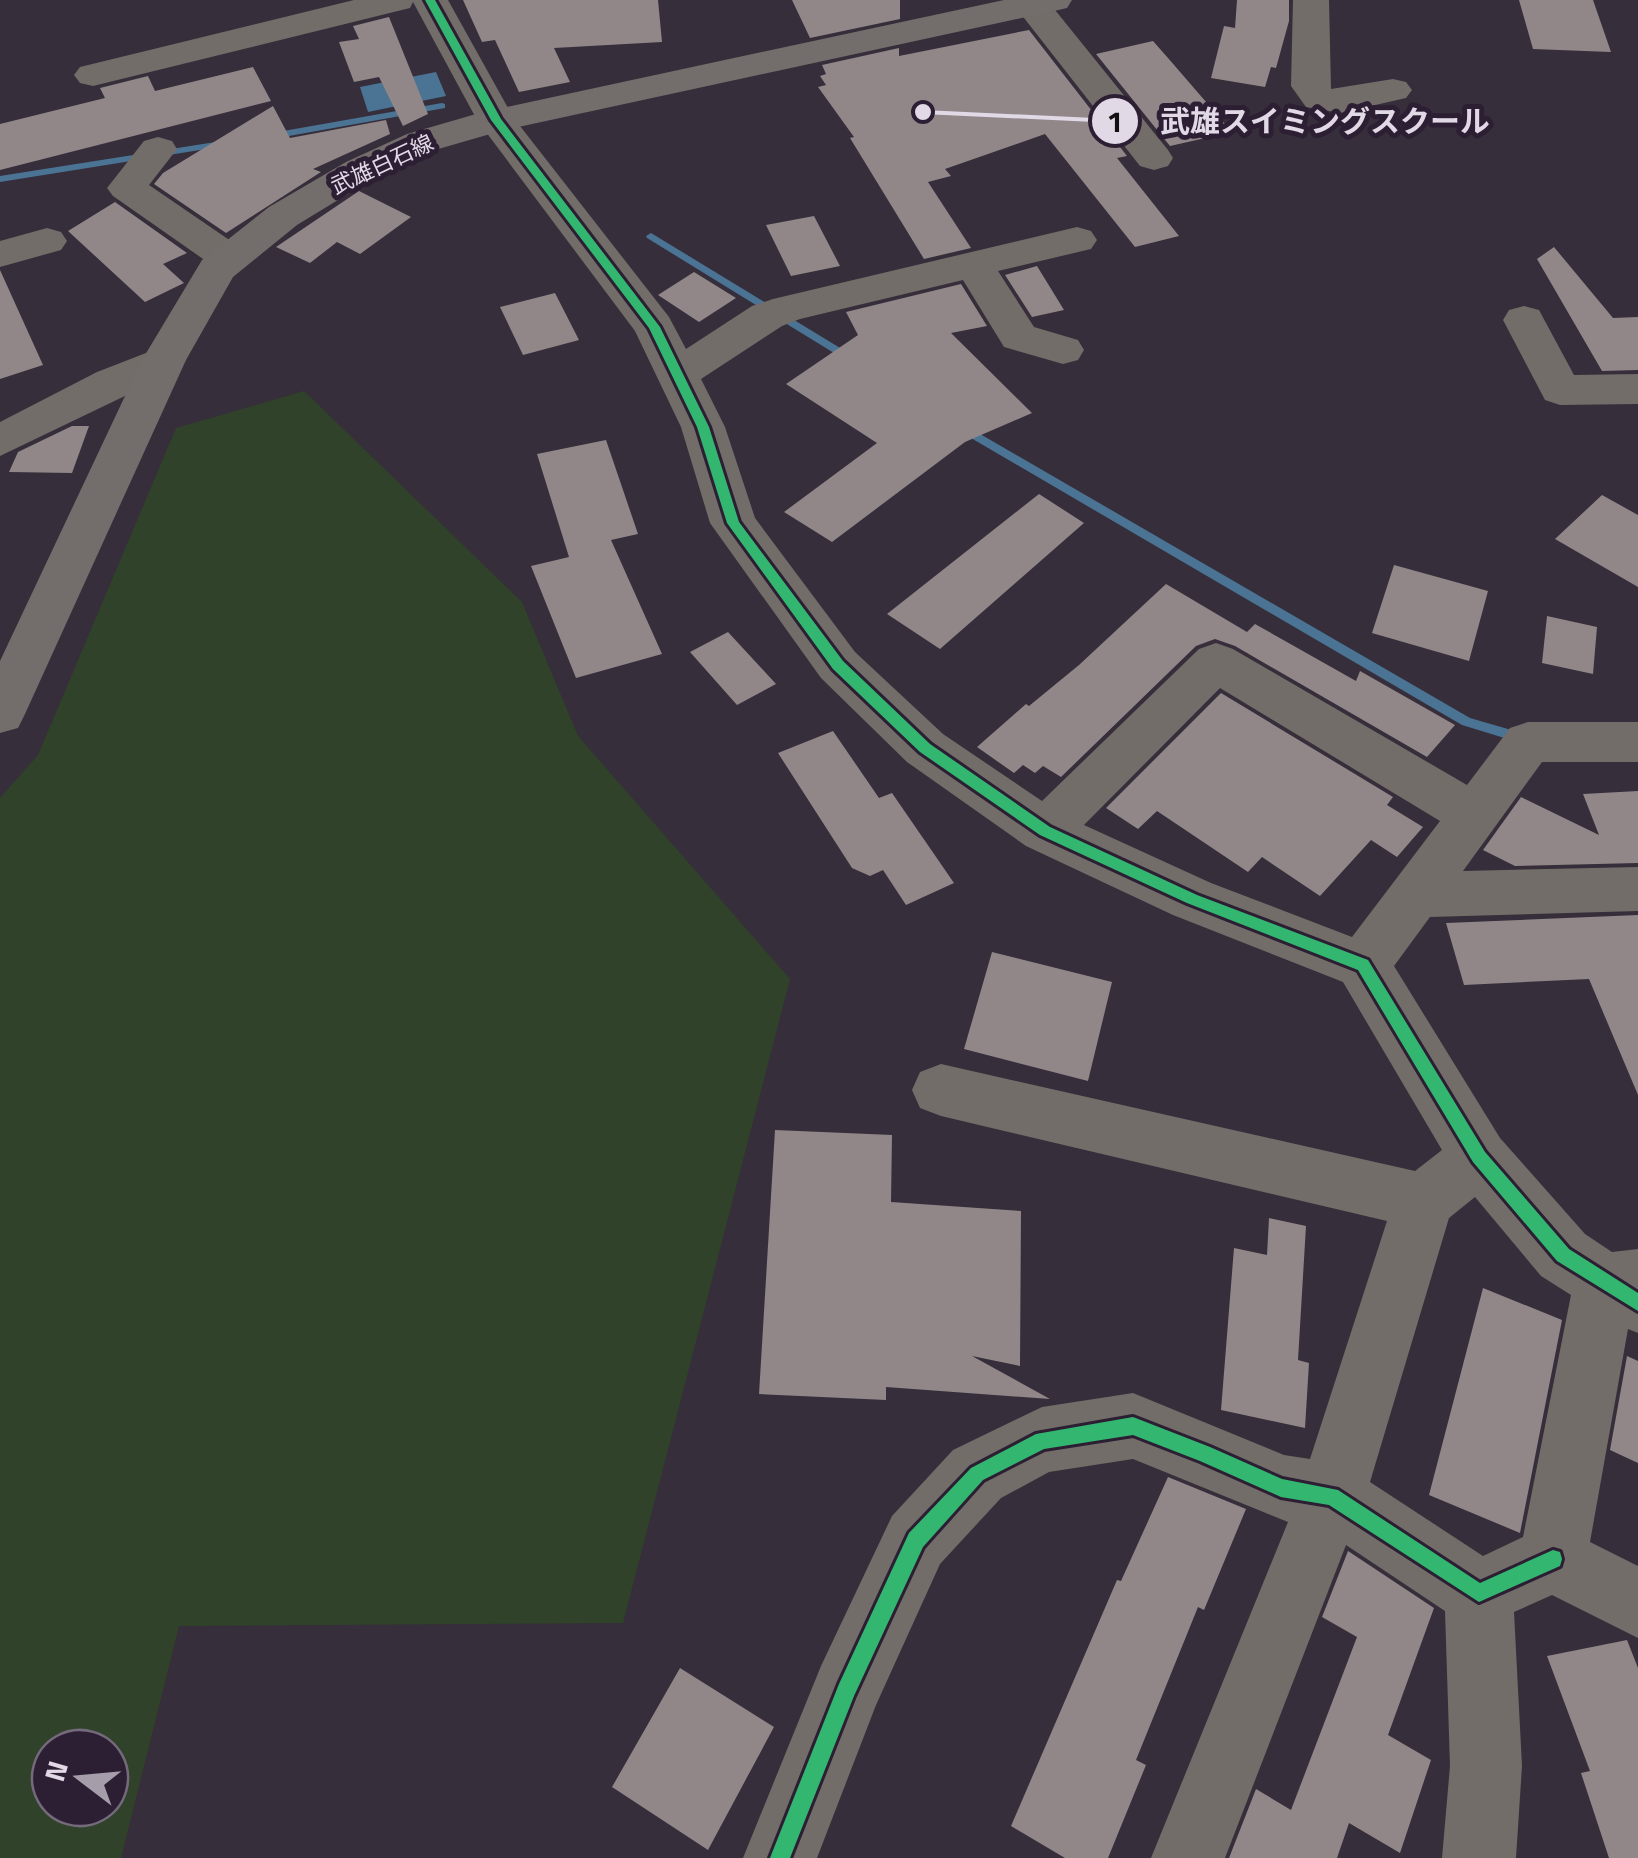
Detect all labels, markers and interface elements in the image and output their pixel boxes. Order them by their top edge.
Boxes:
callout: 武雄スイミングスクール [1090,91,1510,151]
text: 1 [1107,98,1123,144]
text: 武雄スイミングスクール [1160,98,1490,144]
street label: 武雄白石線 [325,125,439,203]
north arrow [30,1728,130,1828]
text: N [32,1756,79,1786]

